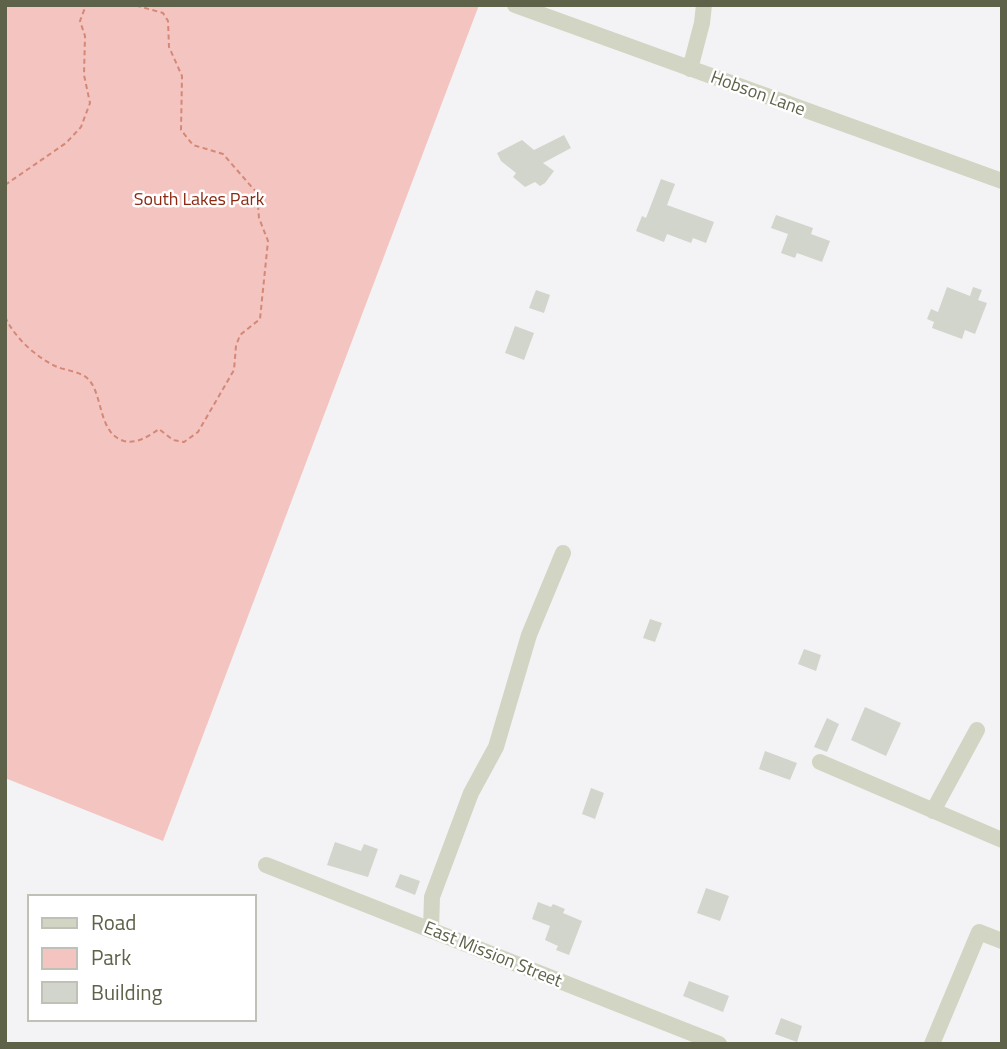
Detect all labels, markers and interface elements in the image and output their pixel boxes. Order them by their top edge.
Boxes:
street label: Hobson Lane [707,63,809,122]
park label: South Lakes Park [134,185,265,212]
legend [28,895,256,1021]
text: Road [91,906,136,938]
street label: East Mission Street [420,914,567,994]
text: Park [91,941,131,973]
text: Building [91,976,163,1008]

